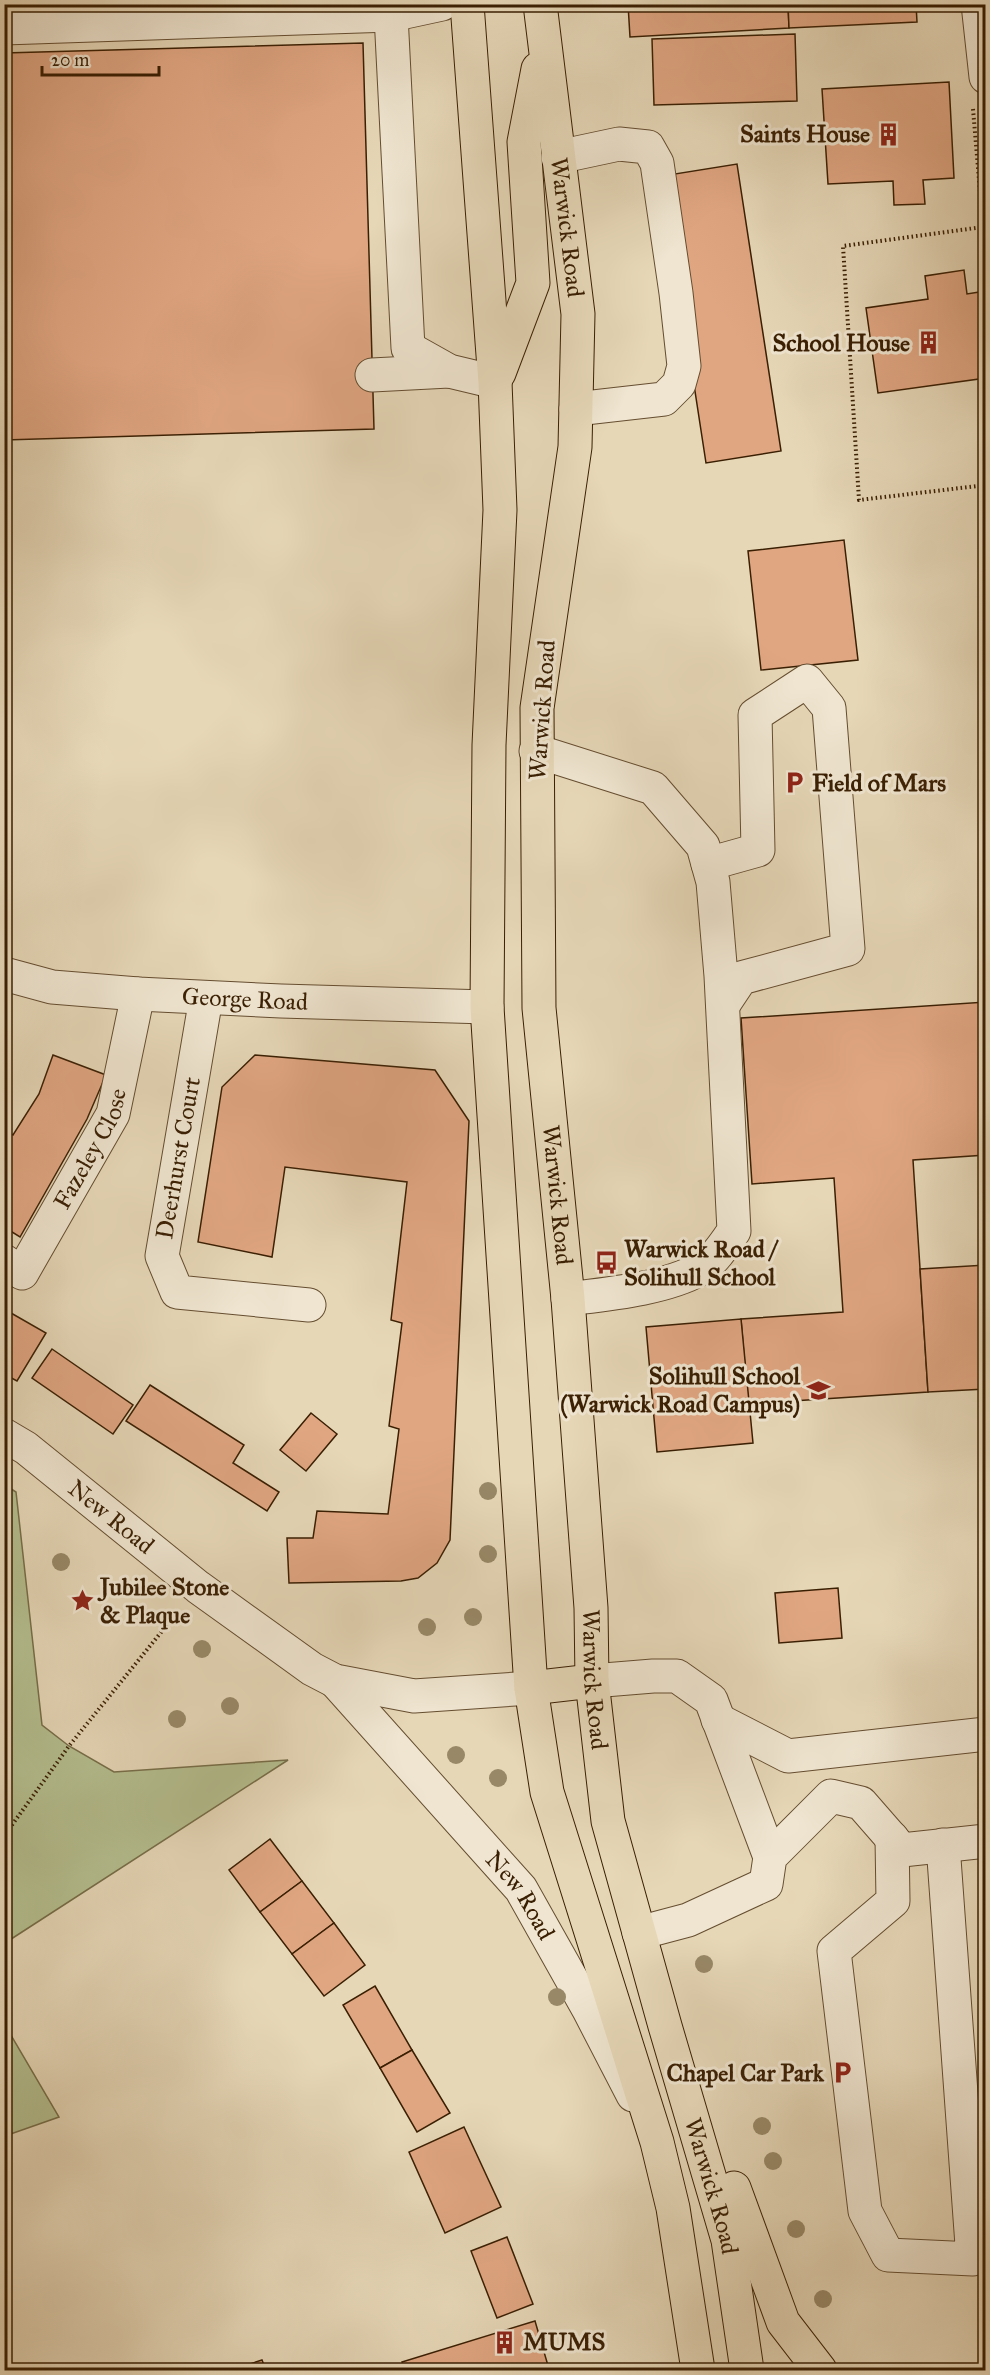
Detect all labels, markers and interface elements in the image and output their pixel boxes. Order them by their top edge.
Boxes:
scale bar [42,39,159,77]
text: 20 m [51,49,89,71]
place label: Saints House [740,119,870,149]
building icon: Saints House [875,121,901,147]
street label: Warwick Road [544,156,591,299]
place label: School House [772,328,910,358]
building icon: School House [915,330,941,356]
street label: Warwick Road [522,639,562,781]
place label: Field of Mars [812,768,946,798]
parking icon: Field of Mars [781,770,807,796]
street label: George Road [181,981,308,1017]
street label: Deerhurst Court [149,1074,207,1241]
street label: Fazeley Close [47,1086,133,1215]
street label: Warwick Road [536,1123,580,1267]
place label: Warwick Road / Solihull School [624,1234,779,1292]
bus stop icon: Warwick Road / Solihull School [593,1250,619,1276]
place label: Solihull School (Warwick Road Campus) [560,1361,801,1419]
school or university icon: Solihull School (Warwick Road Campus) [805,1377,831,1403]
street label: New Road [62,1473,160,1561]
place label: Jubilee Stone & Plaque [97,1572,229,1630]
place icon: Jubilee Stone & Plaque [69,1588,95,1614]
street label: Warwick Road [576,1609,615,1751]
street label: New Road [479,1845,562,1945]
place label: Chapel Car Park [666,2058,825,2088]
parking icon: Chapel Car Park [829,2060,855,2086]
street label: Warwick Road [678,2114,745,2256]
place label: MUMS [523,2327,605,2357]
building icon: MUMS [492,2329,518,2355]

